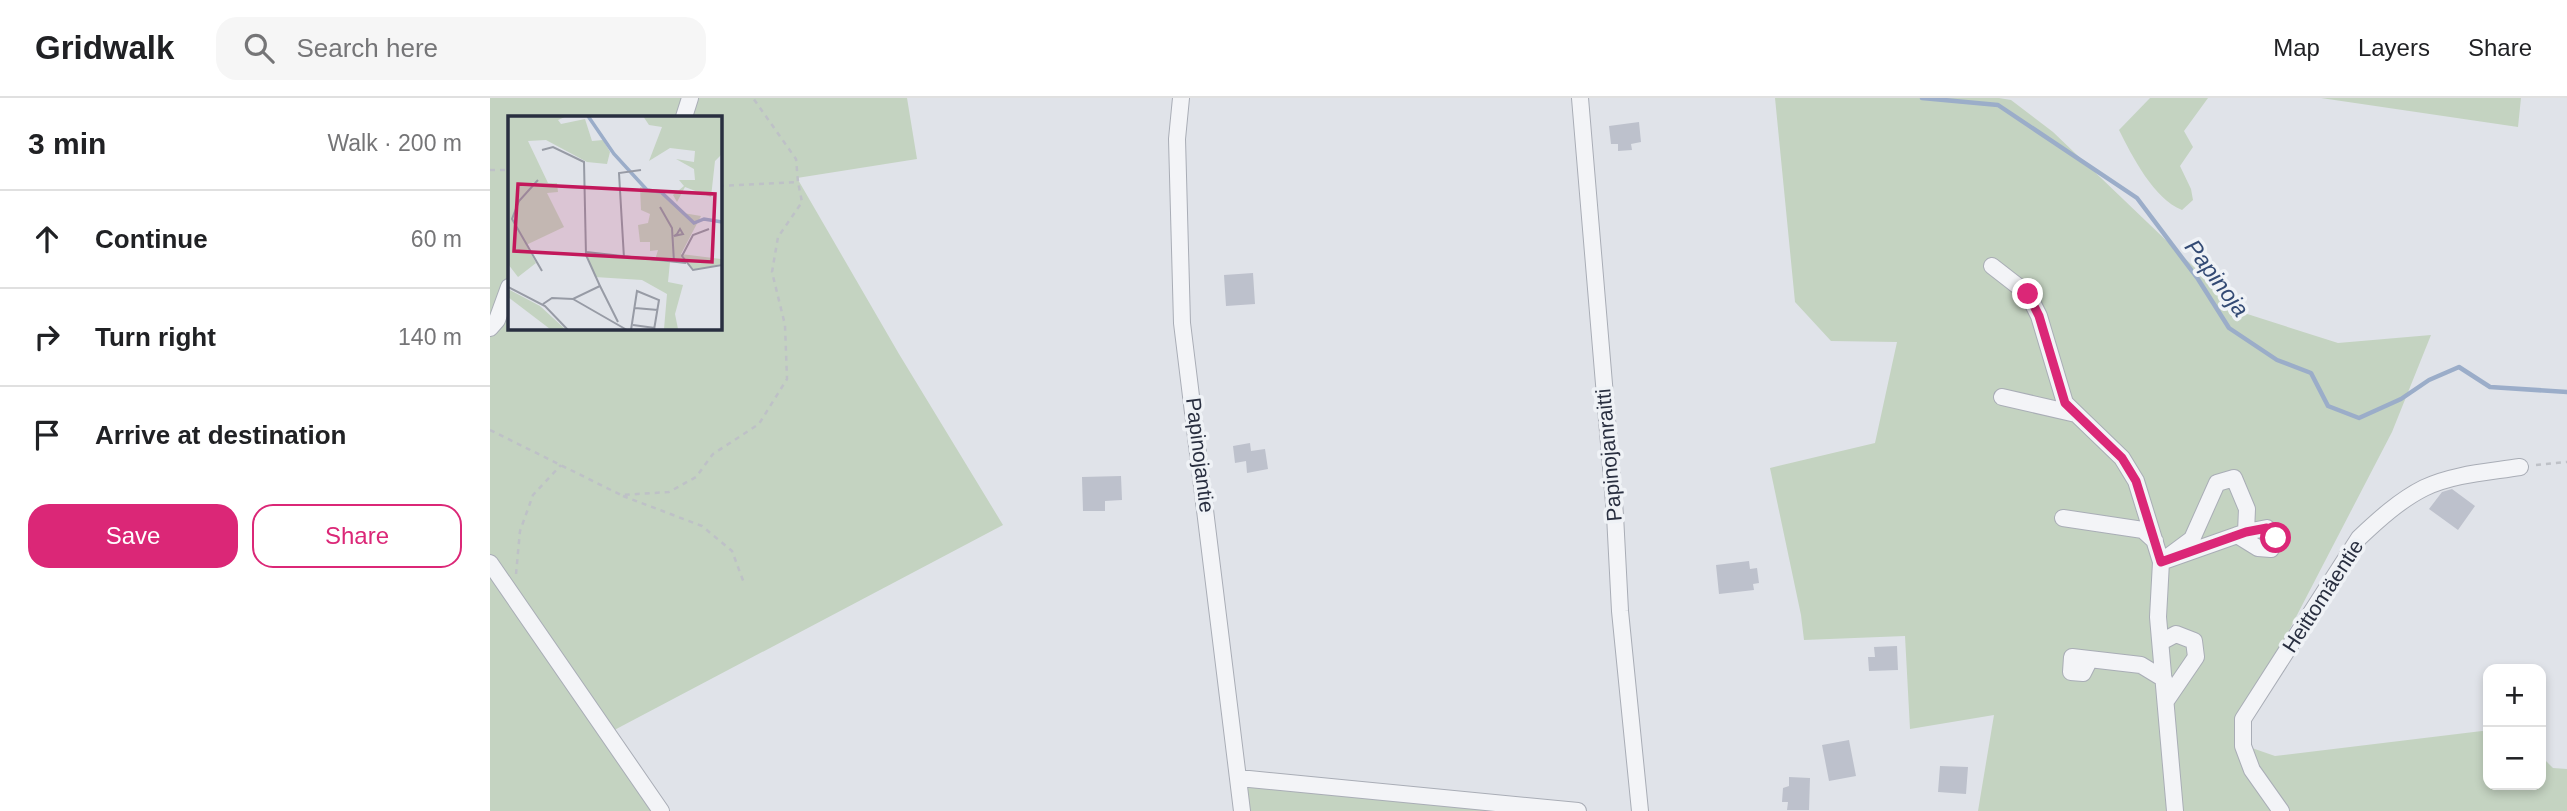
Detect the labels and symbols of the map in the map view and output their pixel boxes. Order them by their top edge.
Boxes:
inset map [508,116,721,329]
water label: Papinoja [2180,234,2254,322]
route end [2012,278,2043,309]
street label: Papinojanraitti [1591,388,1626,522]
street label: Papinojantie [1182,396,1219,514]
route start [2260,522,2291,553]
street label: Heittomäentie [2278,535,2368,656]

